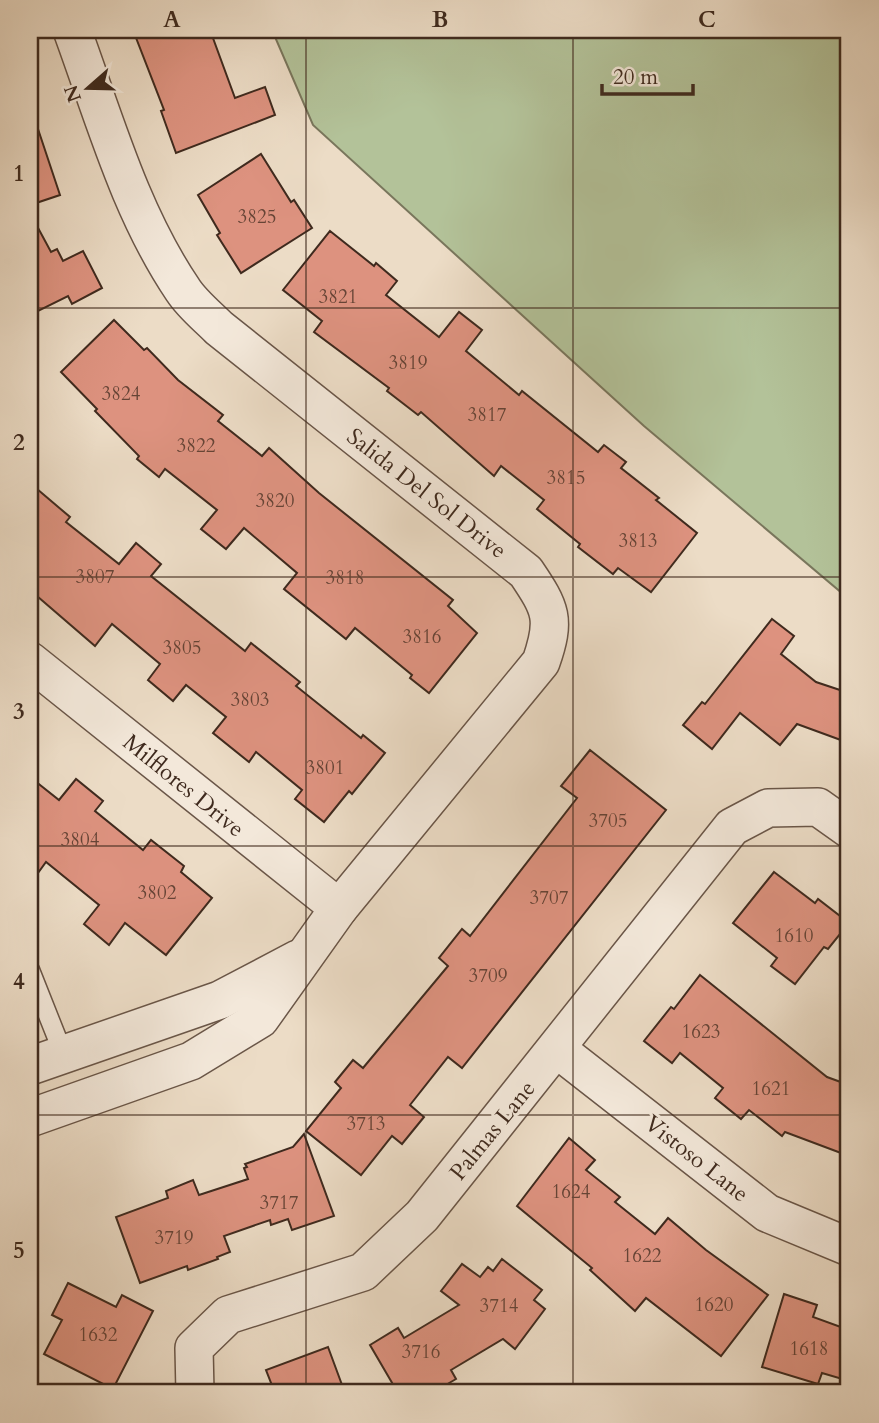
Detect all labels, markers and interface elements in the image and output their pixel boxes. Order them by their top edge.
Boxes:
text: A [163,4,181,35]
text: B [432,4,448,35]
text: C [698,4,716,35]
north arrow [52,52,122,122]
scale bar [602,52,694,96]
text: 20 m [613,63,658,92]
text: N [58,81,88,106]
text: 1 [13,158,25,189]
house number: 3825 [238,204,276,230]
house number: 3821 [319,284,357,310]
house number: 3819 [389,350,428,376]
house number: 3824 [102,381,141,407]
house number: 3817 [468,402,507,428]
street label: Salida Del Sol Drive [340,421,513,566]
text: 2 [13,427,25,458]
house number: 3822 [177,433,216,459]
house number: 3815 [547,465,585,491]
house number: 3820 [256,488,295,514]
house number: 3813 [619,528,657,554]
house number: 3807 [76,564,115,590]
house number: 3818 [326,565,364,591]
house number: 3816 [403,624,441,650]
house number: 3805 [163,635,201,661]
house number: 3803 [231,687,269,713]
text: 3 [13,696,25,727]
street label: Milflores Drive [116,727,251,844]
house number: 3801 [306,755,344,781]
house number: 3705 [589,808,627,834]
house number: 3804 [61,827,100,853]
house number: 3802 [138,880,177,906]
house number: 3707 [530,885,569,911]
house number: 1610 [775,923,814,949]
house number: 3709 [469,963,508,989]
text: 4 [13,966,25,997]
house number: 1623 [682,1019,720,1045]
street label: Palmas Lane [443,1074,542,1187]
house number: 1621 [752,1076,790,1102]
street label: Vistoso Lane [638,1108,755,1209]
house number: 3713 [347,1111,385,1137]
house number: 1624 [552,1179,591,1205]
house number: 3717 [260,1190,299,1216]
house number: 3719 [155,1225,194,1251]
text: 5 [13,1235,25,1266]
house number: 1622 [623,1243,662,1269]
house number: 1620 [695,1292,734,1318]
house number: 3714 [480,1293,519,1319]
house number: 1632 [79,1322,118,1348]
house number: 1618 [790,1336,828,1362]
house number: 3716 [402,1339,440,1365]

